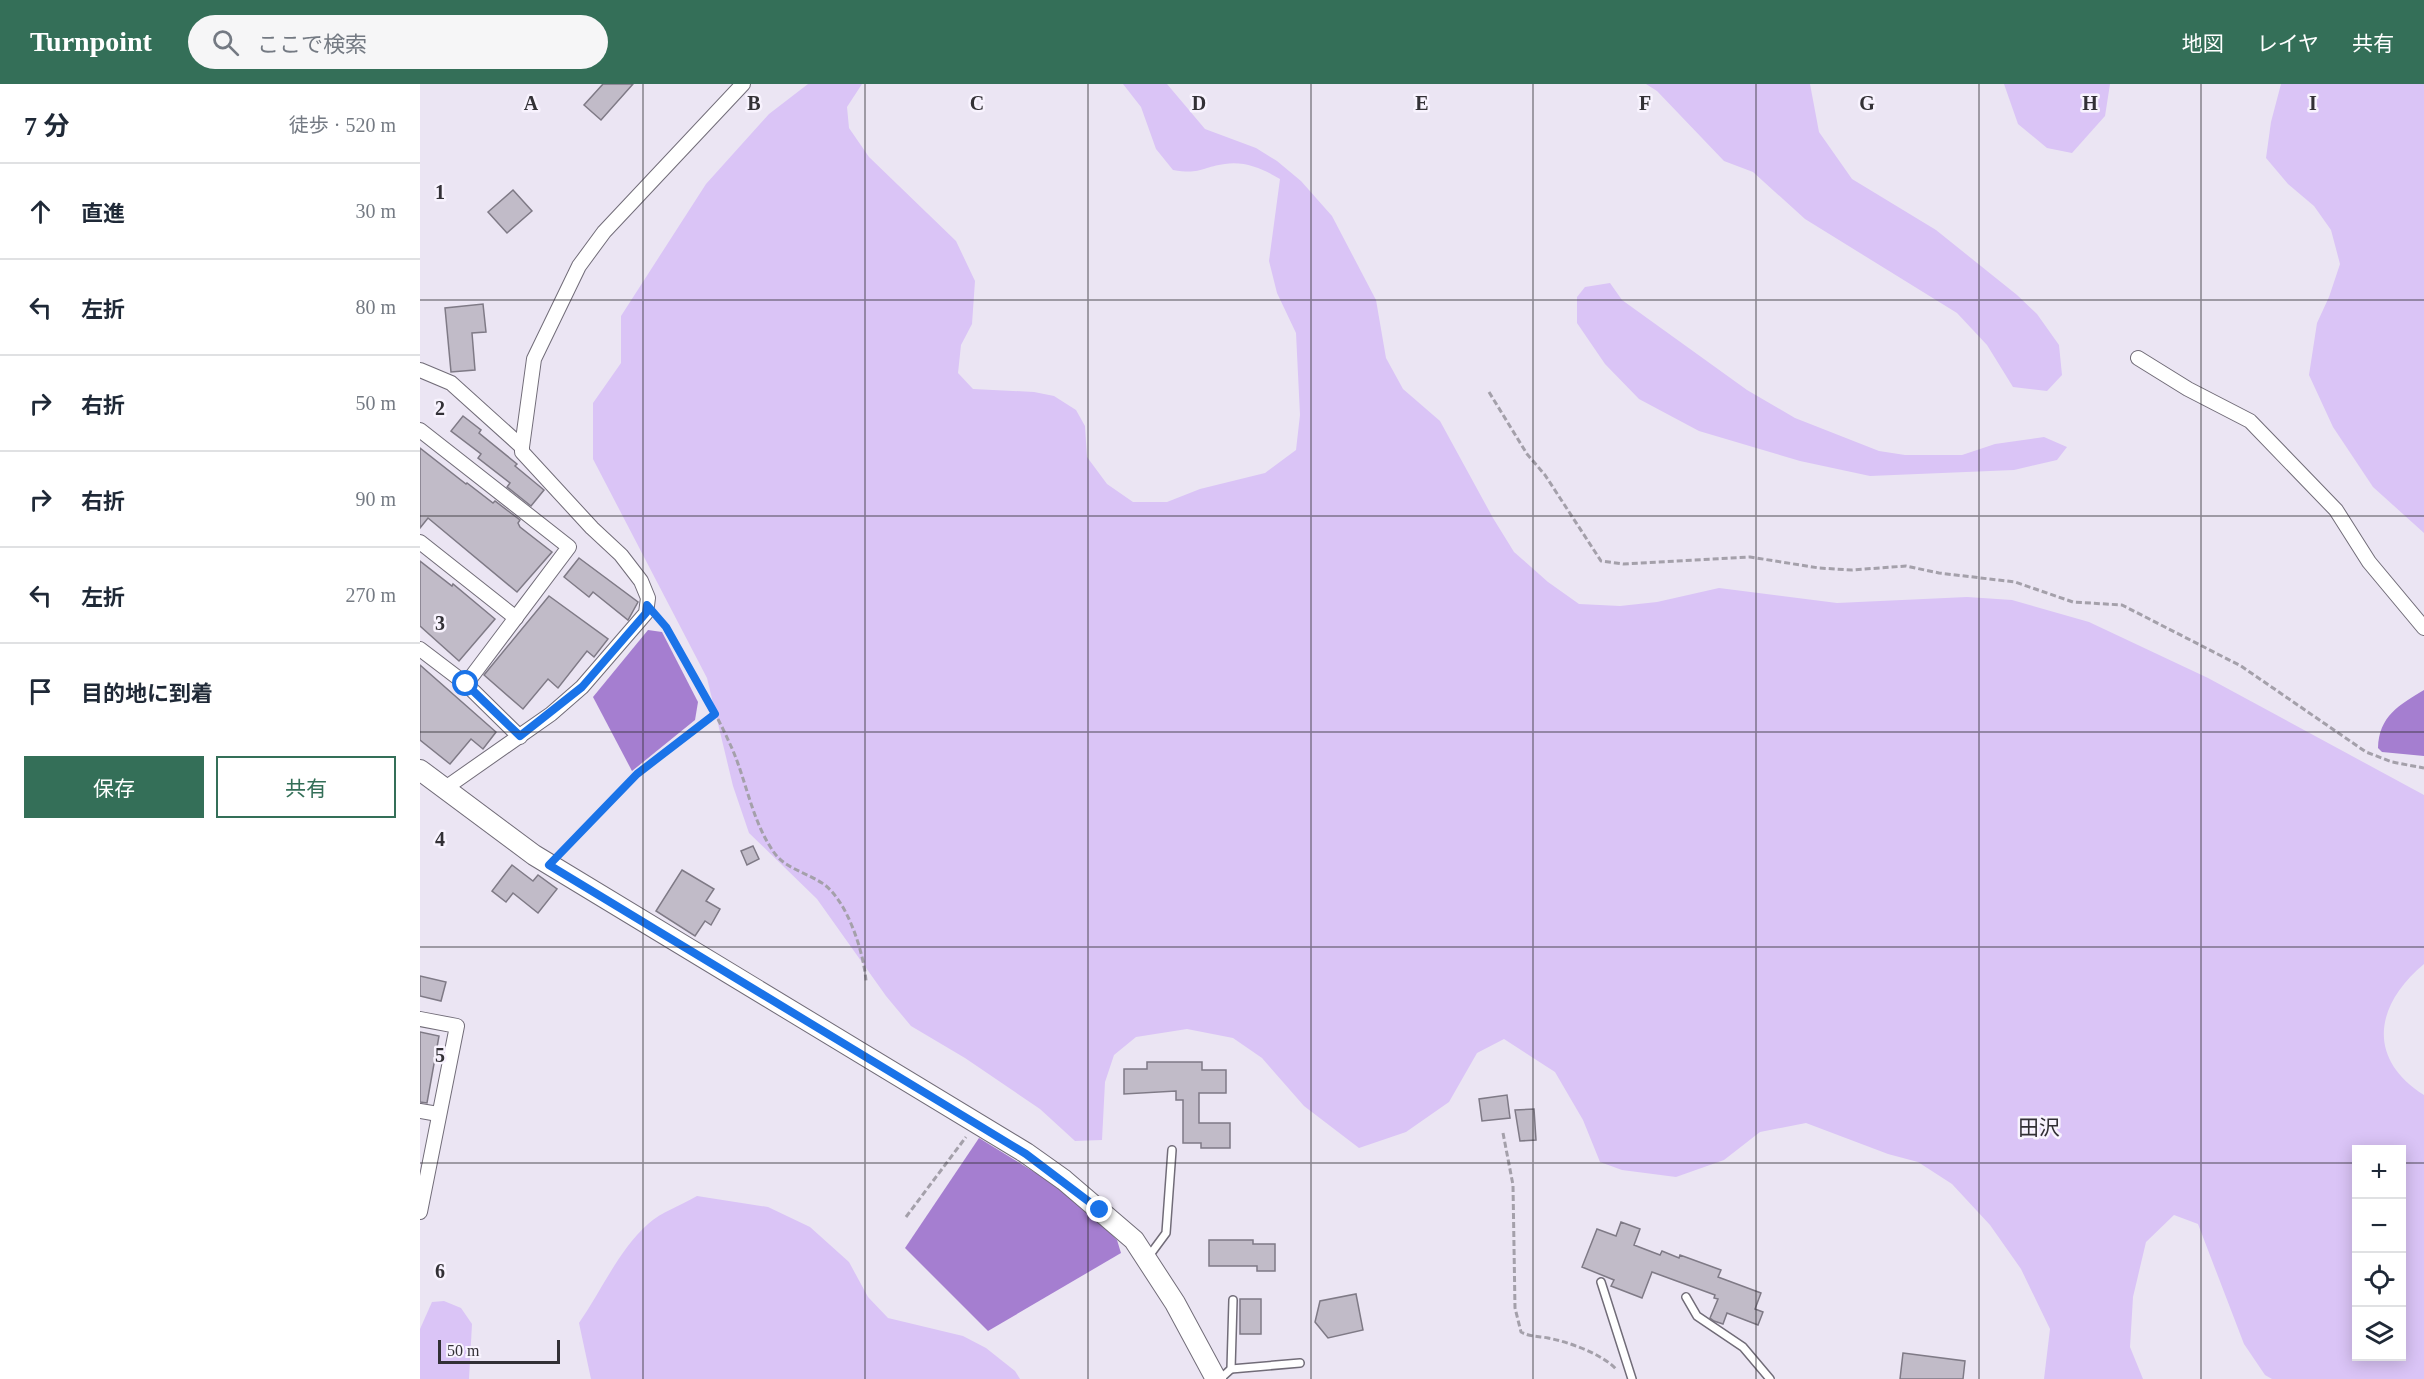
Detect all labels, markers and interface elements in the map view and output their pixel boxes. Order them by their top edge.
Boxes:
search box [188,15,608,69]
text: Turnpoint [30,26,152,57]
icon: search [209,26,242,59]
text: ここで検索 [257,32,367,57]
text: 地図 [2182,32,2224,56]
text: レイヤ [2257,32,2319,56]
text: 共有 [2352,32,2394,56]
text: A [524,92,539,114]
text: B [747,92,761,114]
text: C [970,92,984,114]
text: D [1192,92,1206,114]
text: E [1415,92,1429,114]
text: F [1639,92,1651,114]
text: G [1859,92,1875,114]
text: H [2082,92,2098,114]
text: I [2309,92,2317,114]
text: 7 分 [24,112,70,141]
text: 徒歩 · 520 m [289,114,396,136]
text: 1 [435,181,445,203]
icon: ahead [24,195,57,228]
text: 30 m [355,200,396,222]
text: 直進 [81,201,125,226]
icon: left [24,291,57,324]
text: 80 m [355,296,396,318]
text: 左折 [81,297,125,322]
icon: right [24,387,57,420]
text: 50 m [355,392,396,414]
text: 右折 [81,393,125,418]
text: 2 [435,397,445,419]
icon: right [24,483,57,516]
text: 90 m [355,488,396,510]
text: 右折 [81,489,125,514]
icon: left [24,579,57,612]
text: 270 m [345,584,396,606]
text: 左折 [81,585,125,610]
text: 3 [435,612,445,634]
route start [452,670,478,696]
icon: arrive [24,675,57,708]
text: 目的地に到着 [81,681,213,706]
button: 保存 [24,756,204,818]
button: 共有 [216,756,396,818]
text: 4 [435,828,445,850]
text: 5 [435,1044,445,1066]
district label: 田沢 [2018,1116,2060,1140]
map controls [2352,1145,2406,1361]
button: + [2352,1145,2406,1199]
route end [1086,1196,1112,1222]
button: − [2352,1199,2406,1253]
button: locate [2352,1253,2406,1307]
text: 6 [435,1260,445,1282]
button: layers [2352,1307,2406,1361]
scale bar [438,1337,560,1364]
text: 50 m [447,1342,479,1359]

